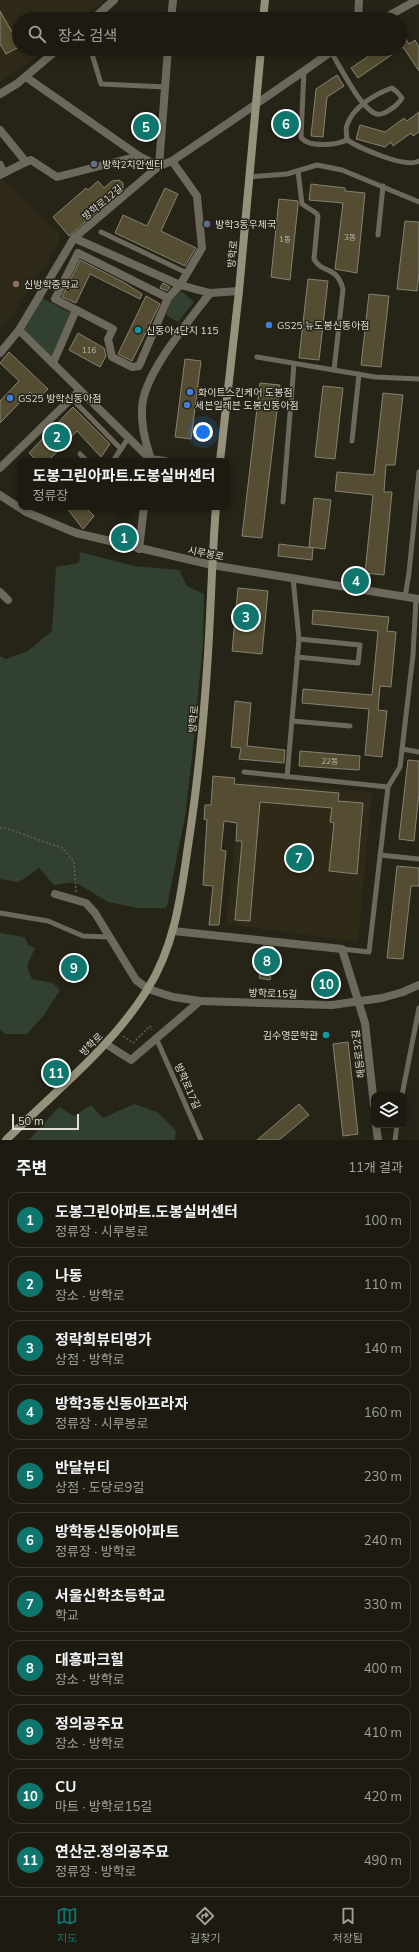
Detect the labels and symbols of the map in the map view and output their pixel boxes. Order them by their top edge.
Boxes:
pin: 6 [273,109,299,139]
pin: 5 [133,112,159,142]
place label: 방학2치안센터 [102,158,163,171]
marker: 방학2치안센터 [89,159,99,169]
street label: 방학로12길 [79,182,125,223]
place label: 방학3동우체국 [215,218,276,231]
marker: 방학3동우체국 [202,219,212,229]
house number: 3동 [344,232,356,242]
house number: 1동 [279,234,291,244]
street label: 방학로 [225,240,240,268]
place label: 신방학중학교 [24,278,79,291]
marker: 신방학중학교 [11,279,21,289]
place label: GS25 뉴도봉신동아점 [277,319,370,332]
marker: GS25 뉴도봉신동아점 [264,320,274,330]
place label: 신동아4단지 115 [146,324,219,337]
marker: 신동아4단지 115 [133,325,143,335]
house number: 116 [82,345,96,355]
place label: 화이트스킨케어 도봉점 [198,386,293,399]
marker: 화이트스킨케어 도봉점 [185,387,195,397]
place label: GS25 방학신동아점 [18,392,101,405]
marker: GS25 방학신동아점 [5,393,15,403]
place label: 세븐일레븐 도봉신동아점 [195,399,299,412]
marker: 세븐일레븐 도봉신동아점 [182,400,192,410]
pin: 2 [44,422,70,452]
your location [193,422,213,442]
pin: 1 [111,523,137,553]
street label: 시루봉로 [187,544,225,563]
pin: 4 [343,566,369,596]
pin: 3 [233,602,259,632]
street label: 방학로 [186,705,201,733]
house number: 22동 [322,756,338,766]
pin: 7 [286,843,312,873]
pin: 8 [254,946,280,976]
pin: 9 [61,953,87,983]
pin: 10 [313,969,339,999]
street label: 방학로15길 [248,986,298,1001]
place label: 김수영문학관 [263,1029,319,1042]
street label: 해등로32길 [349,1029,368,1079]
street label: 방학로 [77,1030,106,1059]
marker: 김수영문학관 [321,1030,331,1040]
pin: 11 [43,1058,69,1088]
street label: 방학로17길 [172,1061,203,1111]
scale bar [12,1112,79,1131]

